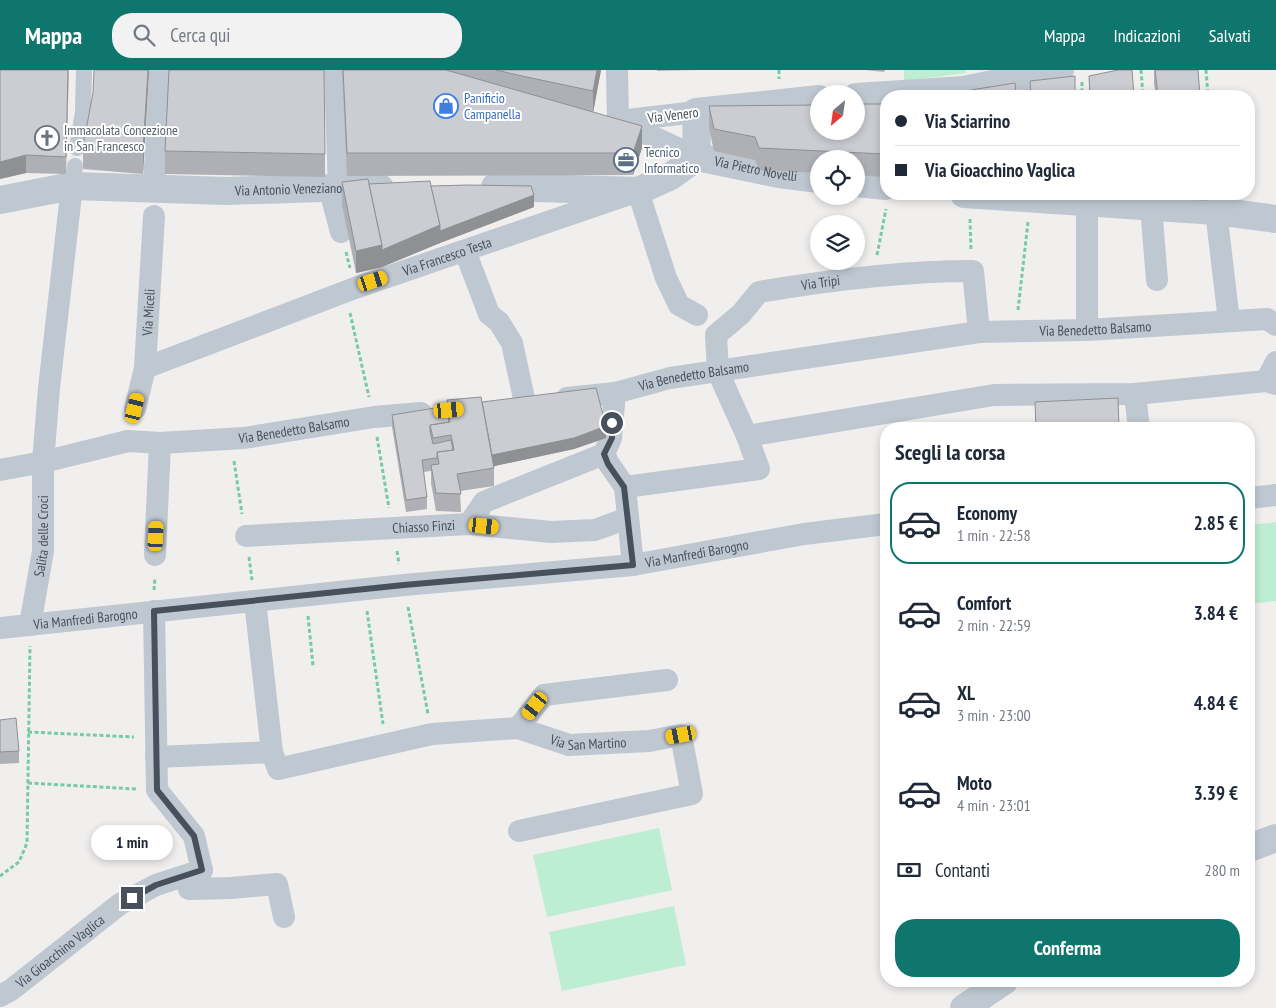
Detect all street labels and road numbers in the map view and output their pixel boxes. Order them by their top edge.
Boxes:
street label: Via Venero [646,103,699,127]
street label: Via Pietro Novelli [712,152,798,185]
street label: Via Antonio Veneziano [233,179,342,200]
street label: Via Francesco Testa [399,233,494,280]
street label: Via Tripi [799,271,841,294]
street label: Via Miceli [138,288,159,337]
street label: Via Benedetto Balsamo [1038,317,1152,340]
street label: Via Benedetto Balsamo [636,357,750,395]
street label: Via Benedetto Balsamo [237,412,351,447]
street label: Salita delle Croci [30,495,52,578]
street label: Chiasso Finzi [392,516,456,537]
street label: Via Manfredi Barogno [643,535,750,572]
street label: Via Manfredi Barogno [32,604,138,633]
street label: Via San Martino [547,730,627,754]
street label: Via Gioacchino Vaglica [11,911,108,992]

